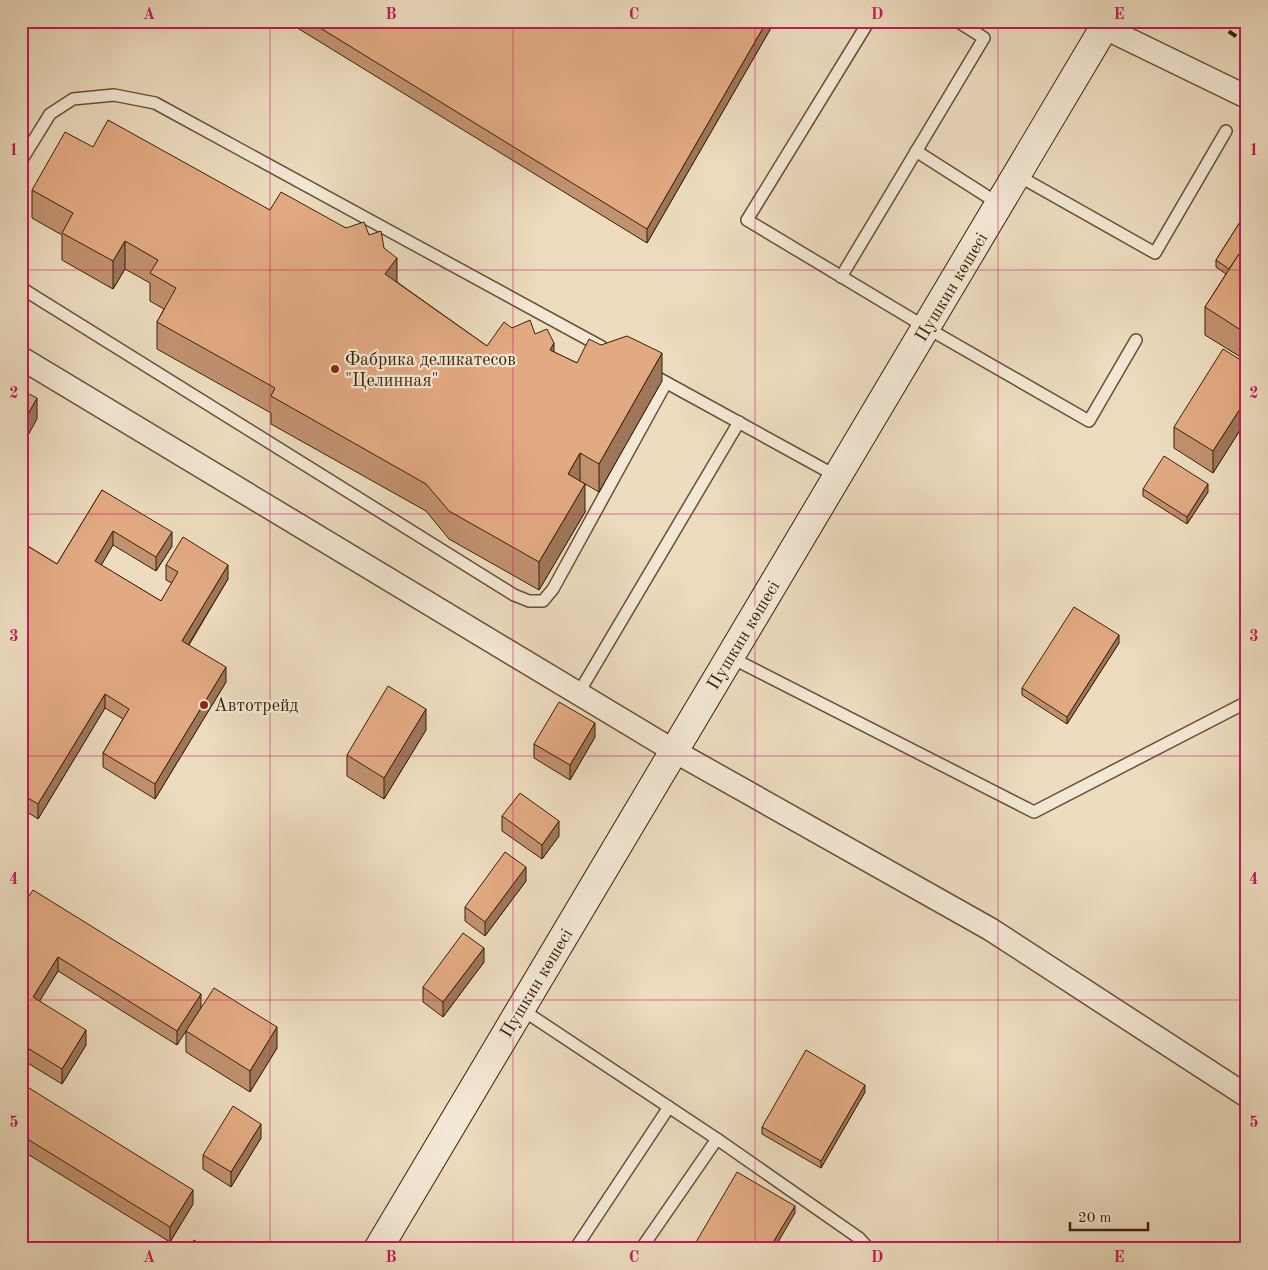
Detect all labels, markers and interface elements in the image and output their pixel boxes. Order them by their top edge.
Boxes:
text: A [143,7,155,23]
text: B [385,7,397,23]
text: C [629,7,639,23]
text: D [871,7,883,23]
text: E [1113,7,1125,23]
text: 1 [9,143,19,159]
text: 1 [1249,143,1259,159]
street label: Пушкин көшесі [912,230,992,345]
place label: Фабрика деликатесов "Целинная" [345,351,516,390]
marker: Фабрика деликатесов "Целинная" [329,363,341,375]
text: 2 [9,386,19,402]
text: 2 [1249,386,1259,402]
street label: Пушкин көшесі [704,578,784,693]
text: 3 [9,629,19,645]
text: 3 [1249,629,1259,645]
place label: Автотрейд [214,697,299,715]
marker: Автотрейд [198,699,210,711]
text: 4 [9,872,19,888]
text: 4 [1249,872,1259,888]
street label: Пушкин көшесі [497,926,577,1041]
text: 5 [9,1115,19,1131]
text: 5 [1249,1115,1259,1131]
scale bar [1070,1200,1148,1232]
text: 20 m [1078,1211,1112,1226]
text: A [143,1250,155,1266]
text: B [385,1250,397,1266]
text: C [629,1250,639,1266]
text: D [871,1250,883,1266]
text: E [1113,1250,1125,1266]

